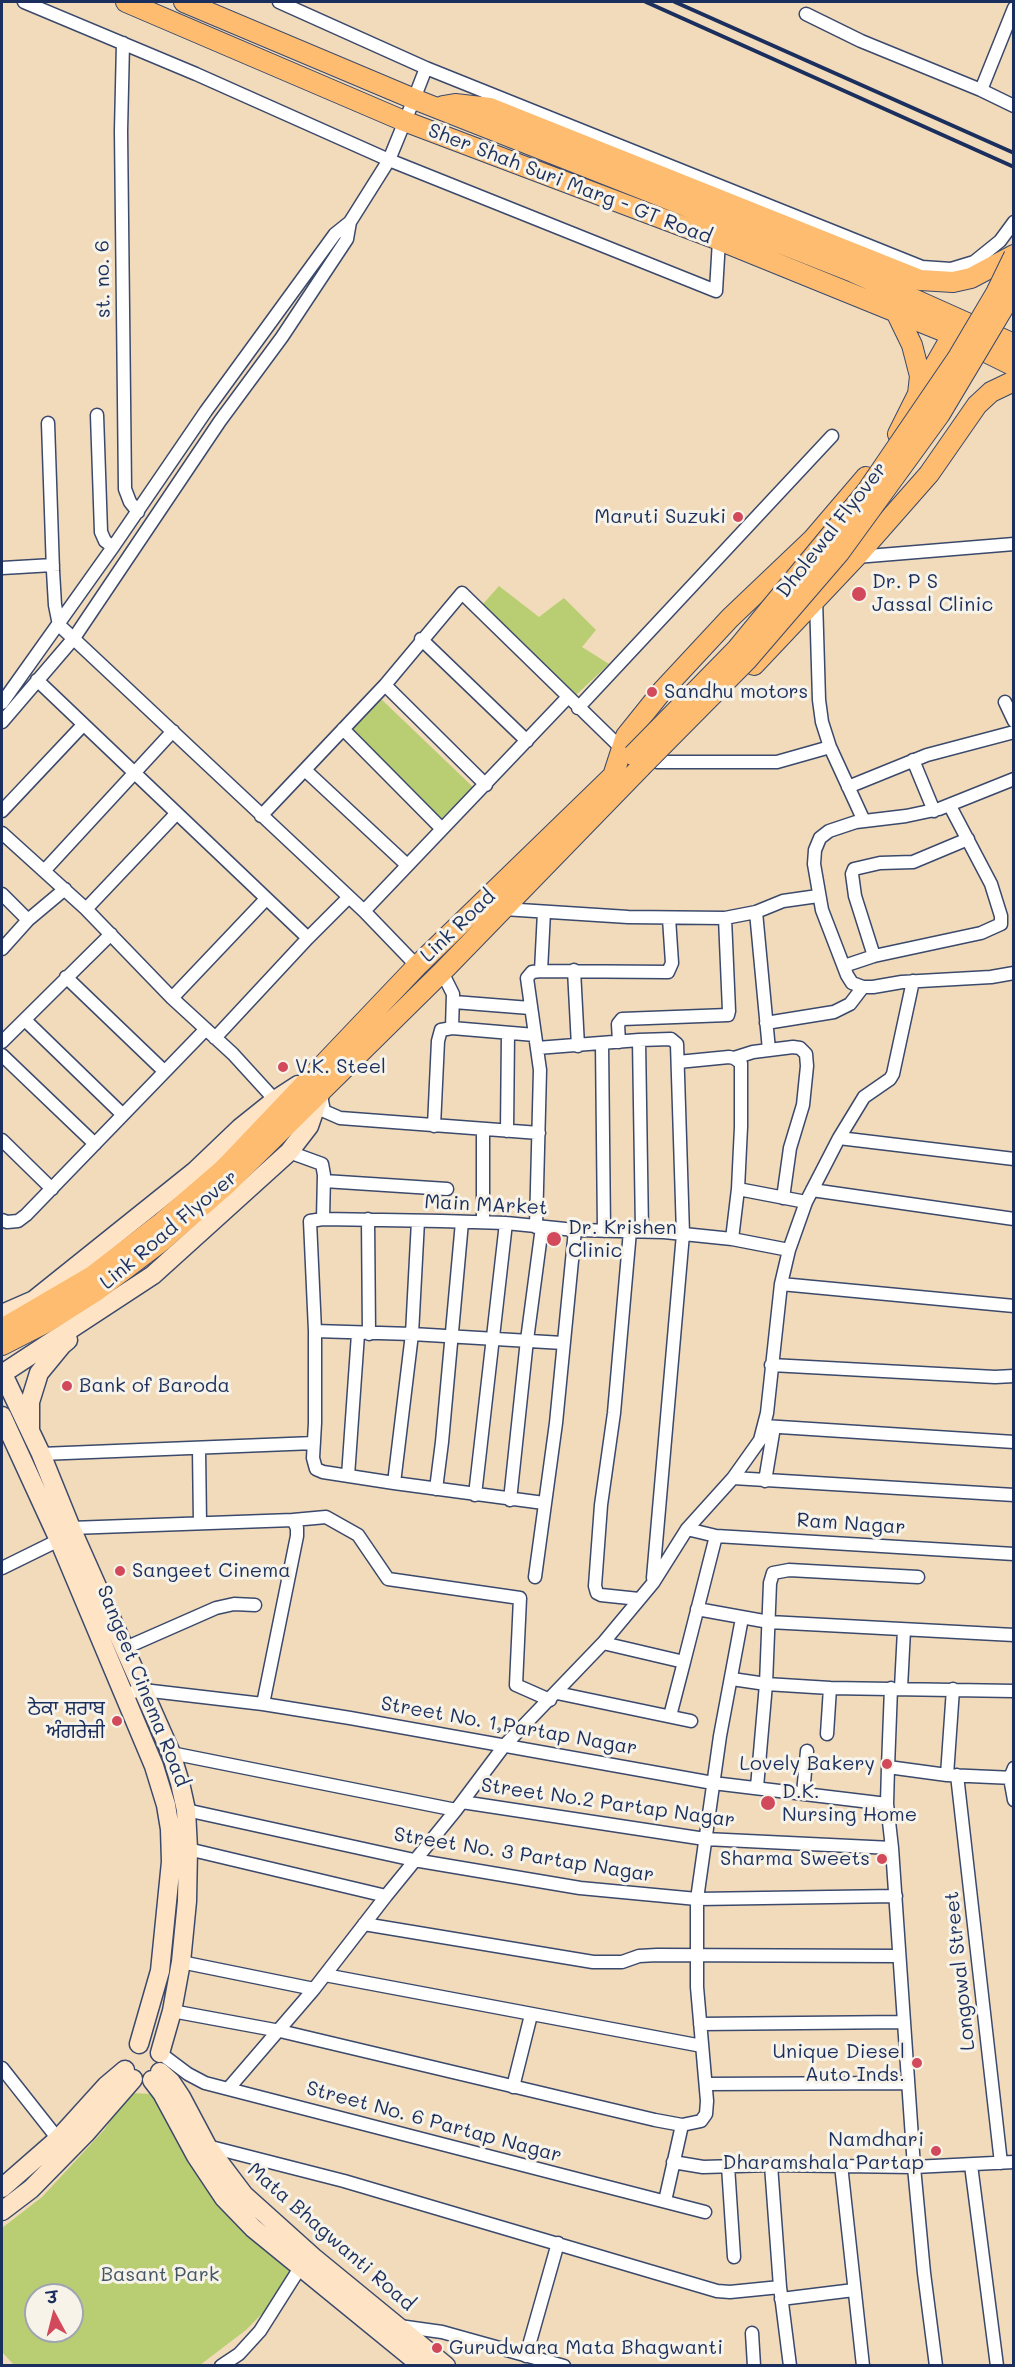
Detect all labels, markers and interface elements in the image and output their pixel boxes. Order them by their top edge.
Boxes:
street label: Sher Shah Suri Marg - GT Road [425,119,715,249]
street label: st. no. 6 [90,240,116,318]
street label: Dholewal Flyover [772,458,892,602]
place label: Maruti Suzuki [594,505,726,529]
marker: Maruti Suzuki [731,510,745,524]
place label: Dr. P S Jassal Clinic [872,570,993,617]
marker: Dr. P S Jassal Clinic [850,585,868,603]
place label: Sandhu motors [664,680,808,704]
marker: Sandhu motors [645,685,659,699]
street label: Link Road [416,885,500,967]
place label: V.K. Steel [295,1055,386,1079]
marker: V.K. Steel [276,1060,290,1074]
street label: Link Road Flyover [95,1165,243,1295]
street label: Main MArket [424,1190,548,1220]
place label: Dr. Krishen Clinic [568,1216,677,1263]
marker: Dr. Krishen Clinic [545,1230,563,1248]
place label: Bank of Baroda [79,1374,230,1398]
marker: Bank of Baroda [60,1379,74,1393]
street label: Ram Nagar [796,1508,906,1540]
place label: Sangeet Cinema [132,1559,291,1583]
marker: Sangeet Cinema [113,1564,127,1578]
street label: Sangeet Cinema Road [92,1582,194,1790]
street label: Street No. 1,Partap Nagar [379,1692,639,1760]
place label: ਠੇਕਾ ਸ਼ਰਾਬ ਅੰਗਰੇਜ਼ੀ [28,1697,105,1744]
marker: ਠੇਕਾ ਸ਼ਰਾਬ ਅੰਗਰੇਜ਼ੀ [110,1714,124,1728]
place label: Lovely Bakery [739,1752,875,1776]
marker: Lovely Bakery [880,1757,894,1771]
street label: Street No.2 Partap Nagar [479,1773,737,1833]
place label: D.K. Nursing Home [782,1780,917,1827]
marker: D.K. Nursing Home [759,1794,777,1812]
street label: Street No. 3 Partap Nagar [392,1823,656,1887]
place label: Sharma Sweets [720,1847,870,1871]
marker: Sharma Sweets [875,1852,889,1866]
street label: Longowal Street [940,1890,980,2052]
place label: Unique Diesel Auto Inds. [773,2040,905,2087]
marker: Unique Diesel Auto Inds. [910,2056,924,2070]
street label: Street No. 6 Partap Nagar [304,2076,564,2168]
place label: Namdhari Dharamshala Partap [722,2128,924,2175]
marker: Namdhari Dharamshala Partap [929,2144,943,2158]
street label: Mata Bhagwanti Road [242,2158,420,2316]
park label: Basant Park [101,2263,219,2287]
north arrow [24,2283,84,2343]
text: उ [45,2286,59,2308]
place label: Gurudwara Mata Bhagwanti [449,2336,723,2360]
marker: Gurudwara Mata Bhagwanti [430,2341,444,2355]

